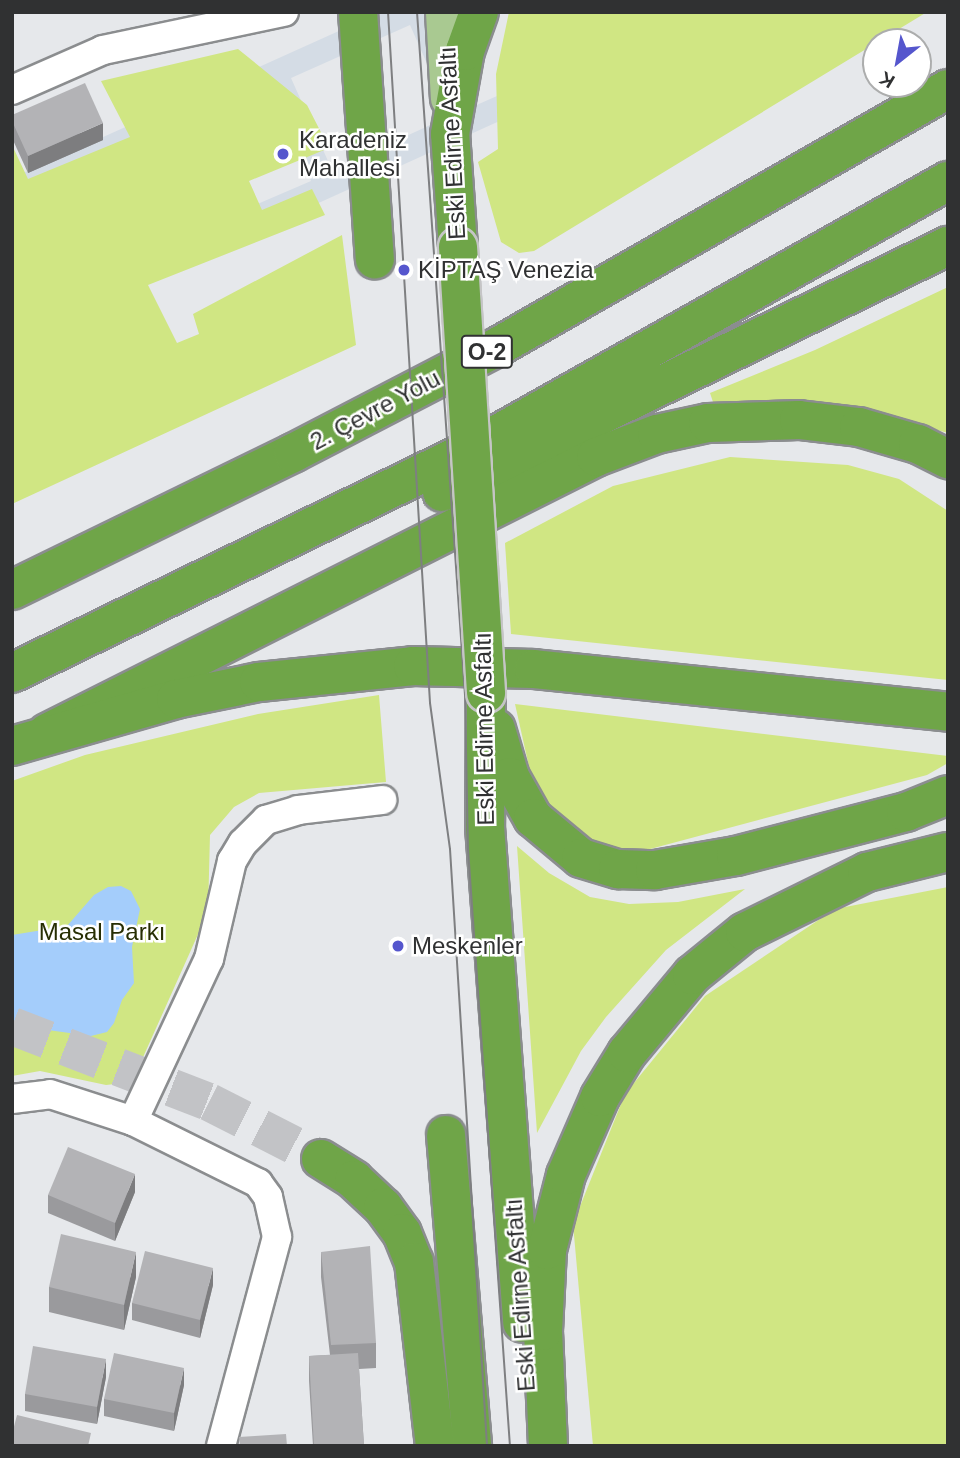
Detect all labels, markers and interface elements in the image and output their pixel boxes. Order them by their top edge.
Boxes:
north arrow [862,28,932,98]
street label: Eski Edirne Asfaltı [433,45,471,241]
text: K [876,67,898,92]
place label: Karadeniz Mahallesi [299,126,407,182]
marker: Karadeniz Mahallesi [273,144,293,164]
place label: KİPTAŞ Venezia [418,256,594,284]
marker: KİPTAŞ Venezia [396,262,412,278]
road number: O-2 [461,332,513,372]
street label: 2. Çevre Yolu [305,364,445,456]
street label: Eski Edirne Asfaltı [468,631,500,827]
park label: Masal Parkı [39,918,165,946]
place label: Meskenler [412,932,523,960]
marker: Meskenler [390,938,406,954]
street label: Eski Edirne Asfaltı [499,1197,541,1393]

